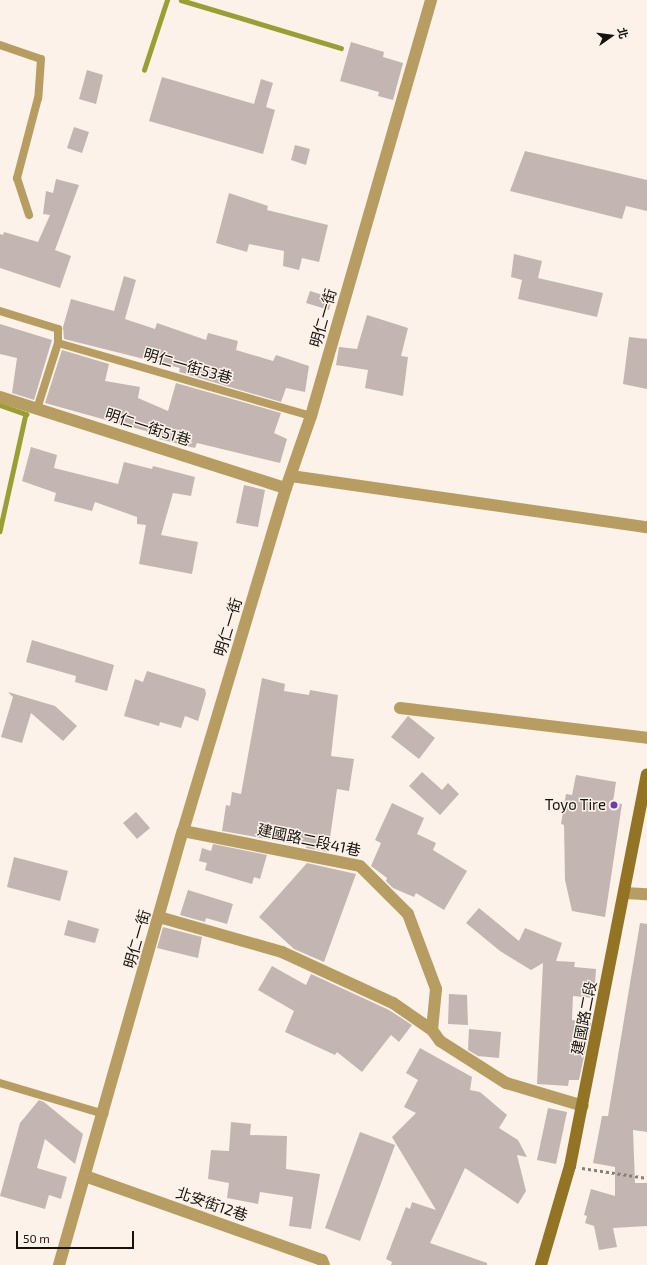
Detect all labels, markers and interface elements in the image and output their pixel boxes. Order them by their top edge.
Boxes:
north arrow [591,16,631,56]
text: 北 [615,26,631,40]
street label: 明仁一街 [306,287,340,349]
street label: 明仁一街53巷 [142,345,234,387]
street label: 明仁一街51巷 [103,405,193,449]
street label: 明仁一街 [211,596,245,658]
place label: Toyo Tire [545,796,606,814]
marker: Toyo Tire [609,800,619,810]
street label: 建國路二段41巷 [256,820,362,860]
street label: 明仁一街 [120,908,154,970]
street label: 建國路二段 [568,979,600,1057]
street label: 北安街12巷 [174,1183,250,1225]
scale bar [18,1223,136,1249]
text: 50 m [23,1231,50,1245]

